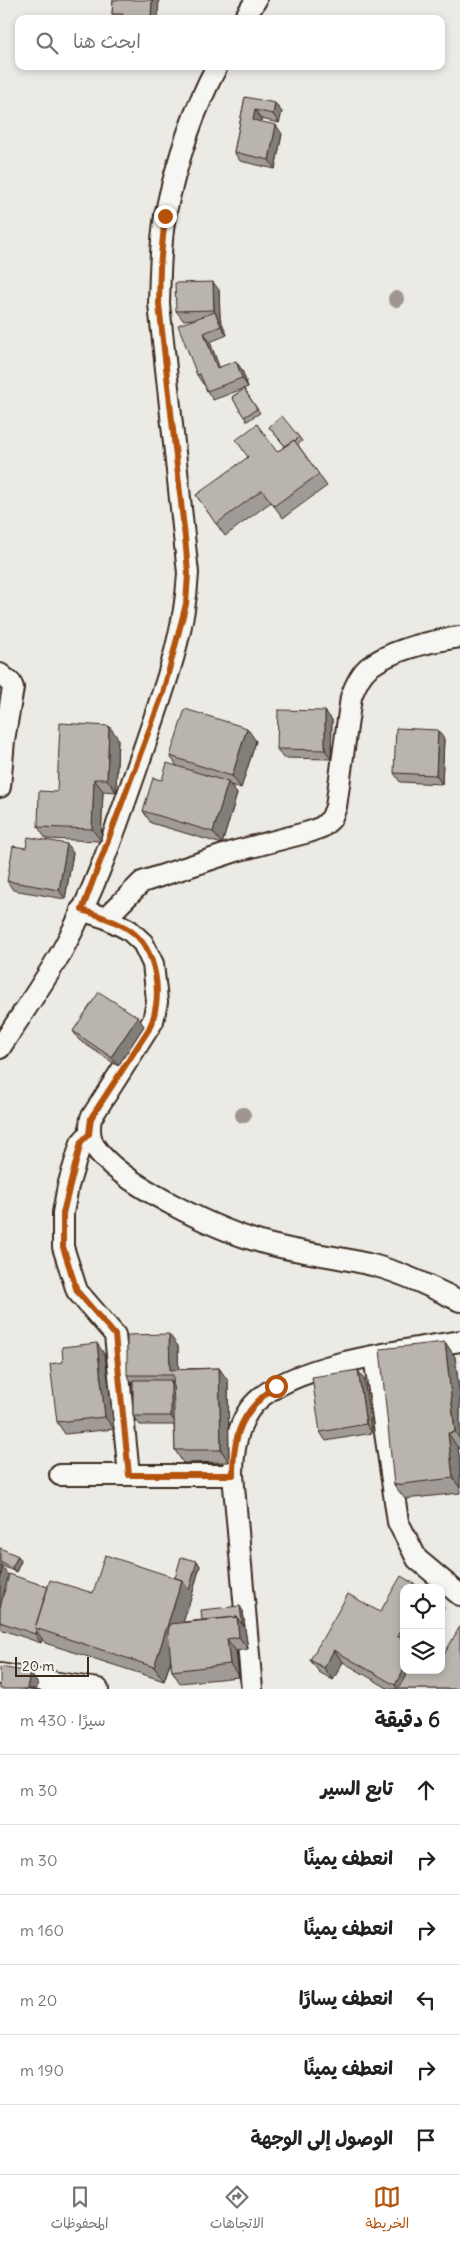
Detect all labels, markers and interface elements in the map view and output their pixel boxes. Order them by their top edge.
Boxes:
search box [15,15,445,70]
icon: search [33,29,61,57]
text: ابحث هنا [73,29,141,53]
route end [154,205,177,228]
route start [265,1375,288,1398]
map controls [400,1584,445,1674]
button: locate [400,1584,445,1629]
button: layers [400,1629,445,1674]
scale bar [15,1654,89,1677]
text: 20 m [22,1657,55,1675]
text: 6 دقيقة [374,1706,440,1733]
text: سيرًا · 430 m [20,1710,106,1730]
text: تابع السير [321,1776,393,1800]
icon: ahead [412,1776,440,1804]
text: 30 m [20,1780,57,1800]
text: انعطف يمينًا [304,1846,393,1870]
icon: right [412,1846,440,1874]
text: 30 m [20,1850,57,1870]
text: انعطف يمينًا [304,1916,393,1940]
icon: right [412,1916,440,1944]
text: 160 m [20,1920,64,1940]
text: انعطف يسارًا [299,1986,393,2010]
icon: left [412,1986,440,2014]
text: 20 m [20,1990,57,2010]
text: انعطف يمينًا [304,2056,393,2080]
icon: right [412,2056,440,2084]
text: 190 m [20,2060,64,2080]
text: الوصول إلى الوجهة [250,2126,393,2150]
icon: arrive [412,2126,440,2154]
tab: المحفوظات [51,2183,108,2236]
tab: الاتجاهات [210,2183,264,2236]
tab: الخريطة [366,2183,409,2236]

